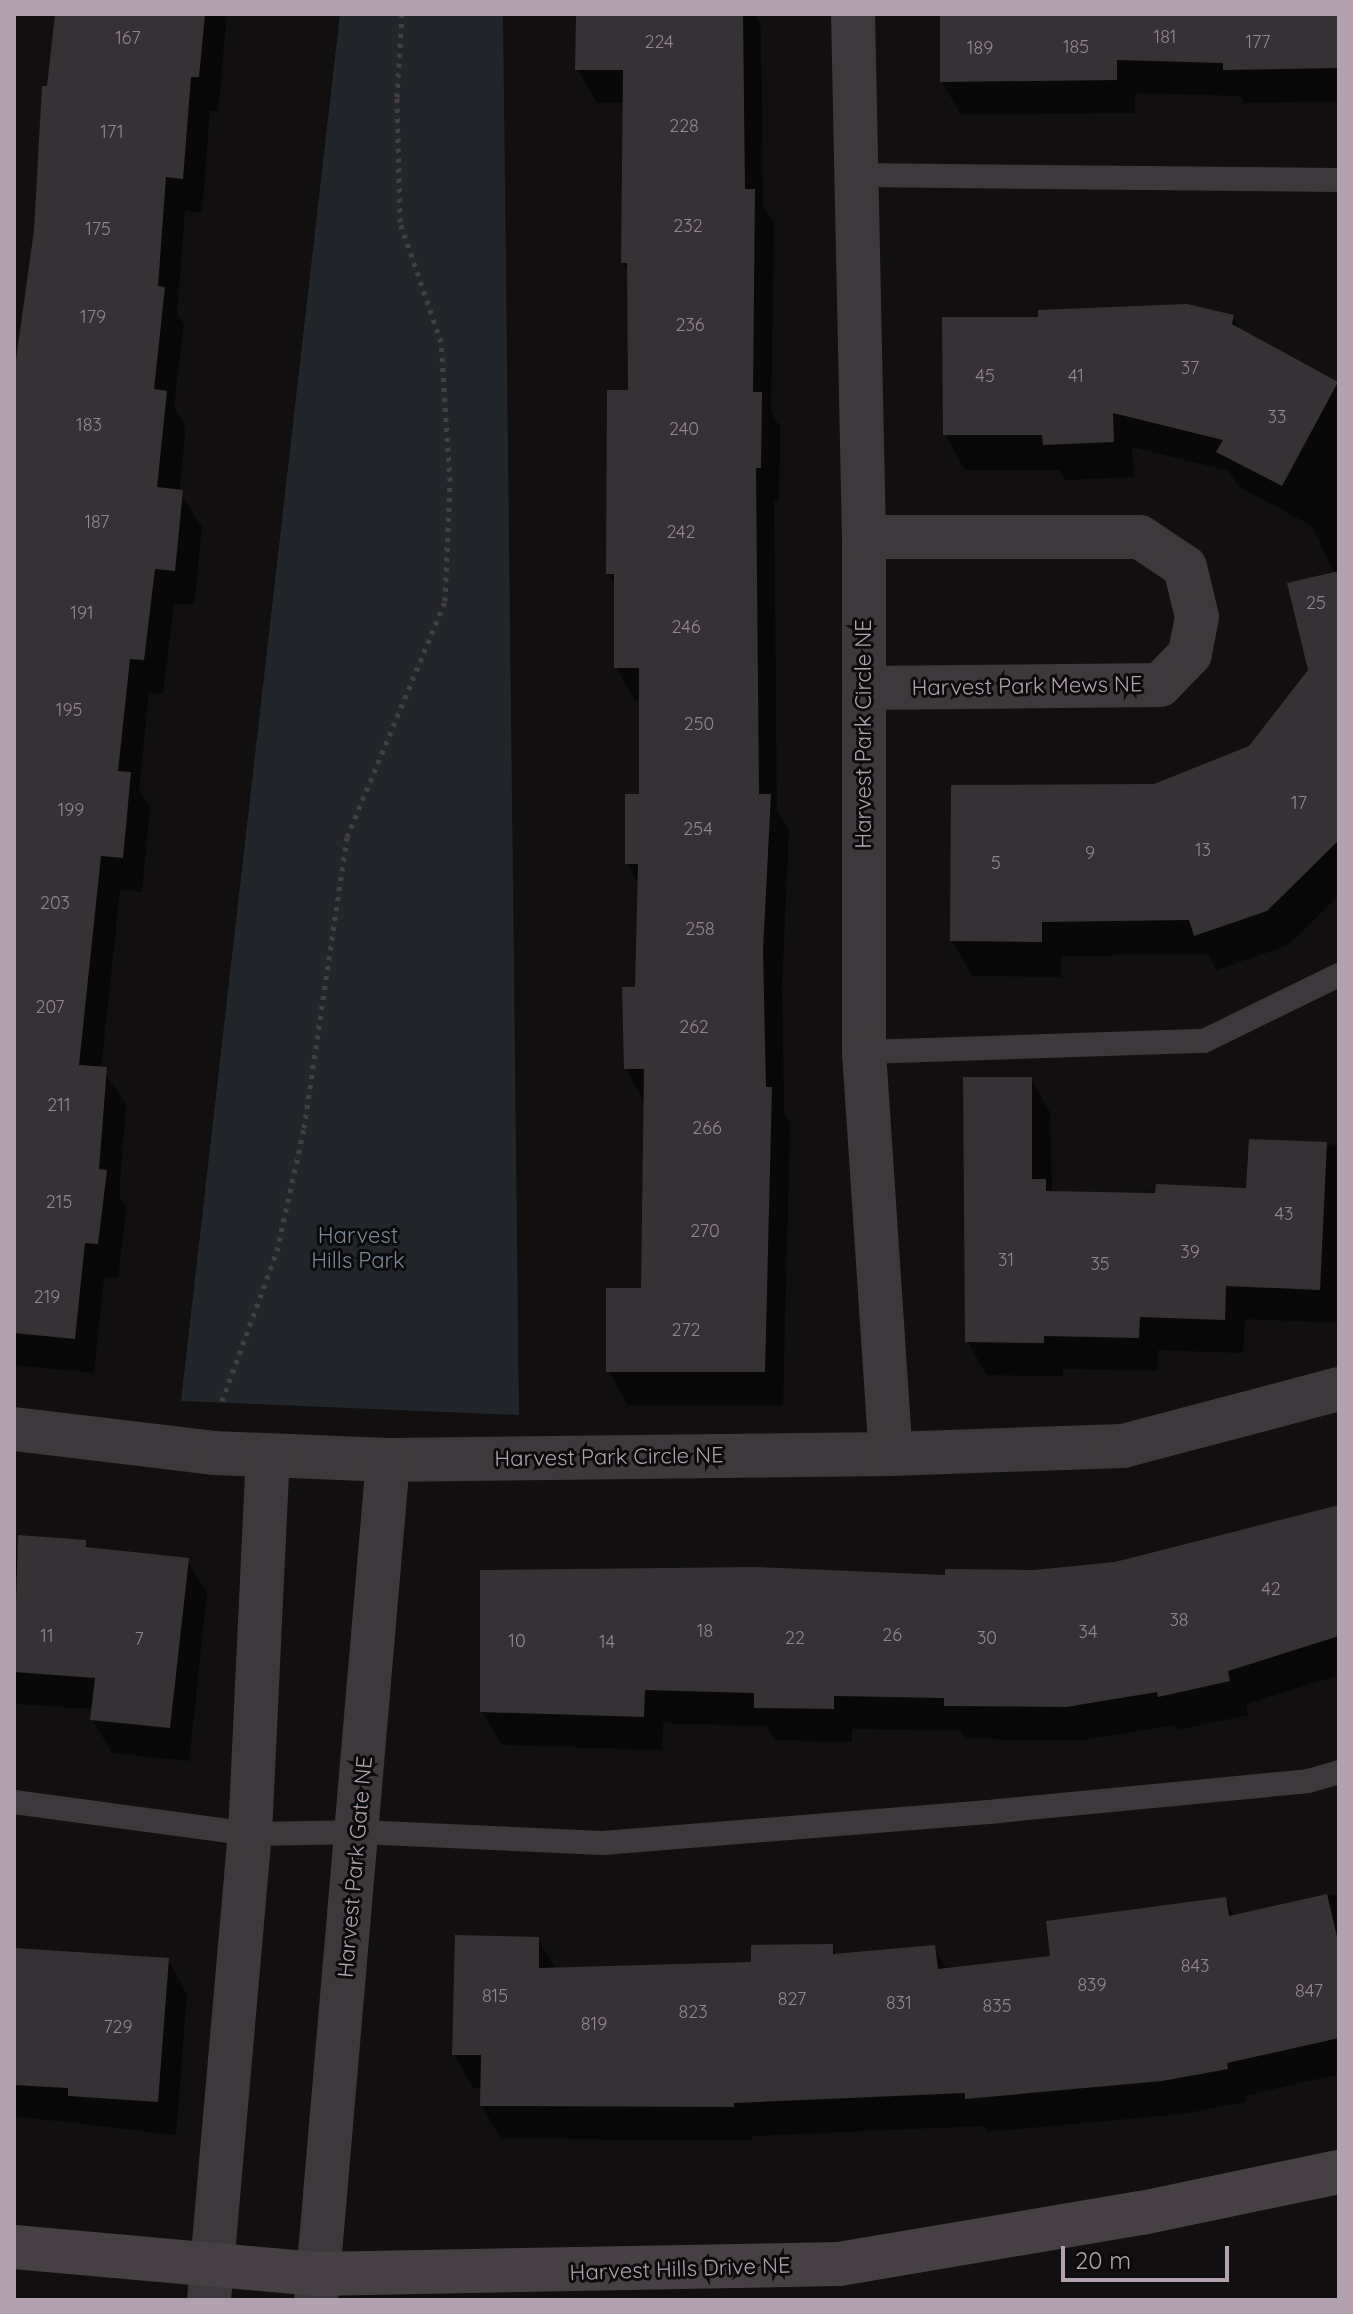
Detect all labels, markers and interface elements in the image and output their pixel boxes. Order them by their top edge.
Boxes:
house number: 181 [1153,26,1177,48]
house number: 167 [115,27,141,49]
house number: 224 [644,31,674,53]
house number: 177 [1245,31,1271,53]
house number: 185 [1063,36,1089,58]
house number: 189 [967,37,993,59]
house number: 228 [669,115,699,137]
house number: 171 [100,121,124,143]
house number: 232 [673,215,703,237]
house number: 175 [85,218,111,240]
house number: 179 [80,306,106,328]
house number: 236 [675,314,705,336]
house number: 37 [1181,357,1199,379]
house number: 45 [975,365,995,387]
house number: 41 [1068,365,1084,387]
house number: 33 [1268,406,1286,428]
house number: 183 [76,414,102,436]
house number: 240 [669,418,699,440]
house number: 187 [84,511,110,533]
house number: 242 [666,521,696,543]
house number: 25 [1306,592,1326,614]
house number: 191 [70,602,94,624]
house number: 246 [672,616,700,638]
street label: Harvest Park Circle NE [851,619,877,849]
street label: Harvest Park Mews NE [911,671,1143,701]
house number: 195 [56,699,82,721]
house number: 250 [684,713,714,735]
house number: 17 [1291,792,1307,814]
house number: 199 [58,799,84,821]
house number: 254 [683,818,713,840]
house number: 13 [1195,839,1211,861]
house number: 9 [1085,842,1095,864]
house number: 5 [991,852,1001,874]
house number: 203 [40,892,70,914]
house number: 258 [685,918,715,940]
house number: 207 [36,996,64,1018]
house number: 262 [679,1016,709,1038]
house number: 211 [47,1094,71,1116]
house number: 266 [692,1117,722,1139]
house number: 215 [46,1191,72,1213]
house number: 43 [1275,1203,1293,1225]
house number: 270 [690,1220,720,1242]
park label: Harvest Hills Park [311,1222,405,1274]
house number: 39 [1180,1241,1200,1263]
house number: 31 [998,1249,1014,1271]
house number: 35 [1090,1253,1110,1275]
house number: 219 [34,1286,60,1308]
house number: 272 [672,1319,700,1341]
street label: Harvest Park Circle NE [494,1442,724,1472]
house number: 42 [1261,1578,1281,1600]
house number: 38 [1169,1609,1189,1631]
house number: 18 [697,1620,713,1642]
house number: 34 [1079,1621,1097,1643]
house number: 26 [882,1624,902,1646]
house number: 11 [40,1625,54,1647]
house number: 22 [785,1627,805,1649]
house number: 30 [977,1627,997,1649]
house number: 7 [134,1628,144,1650]
house number: 10 [508,1630,526,1652]
house number: 14 [599,1631,615,1653]
street label: Harvest Park Gate NE [332,1755,378,1979]
house number: 843 [1181,1955,1209,1977]
house number: 839 [1077,1974,1107,1996]
house number: 847 [1295,1980,1323,2002]
house number: 815 [482,1985,508,2007]
house number: 827 [778,1988,806,2010]
house number: 831 [886,1992,912,2014]
house number: 835 [983,1995,1011,2017]
house number: 823 [678,2001,708,2023]
house number: 819 [581,2013,607,2035]
house number: 729 [103,2016,133,2038]
scale bar [1065,2230,1233,2280]
text: 20 m [1075,2245,1131,2275]
street label: Harvest Hills Drive NE [569,2252,791,2286]

